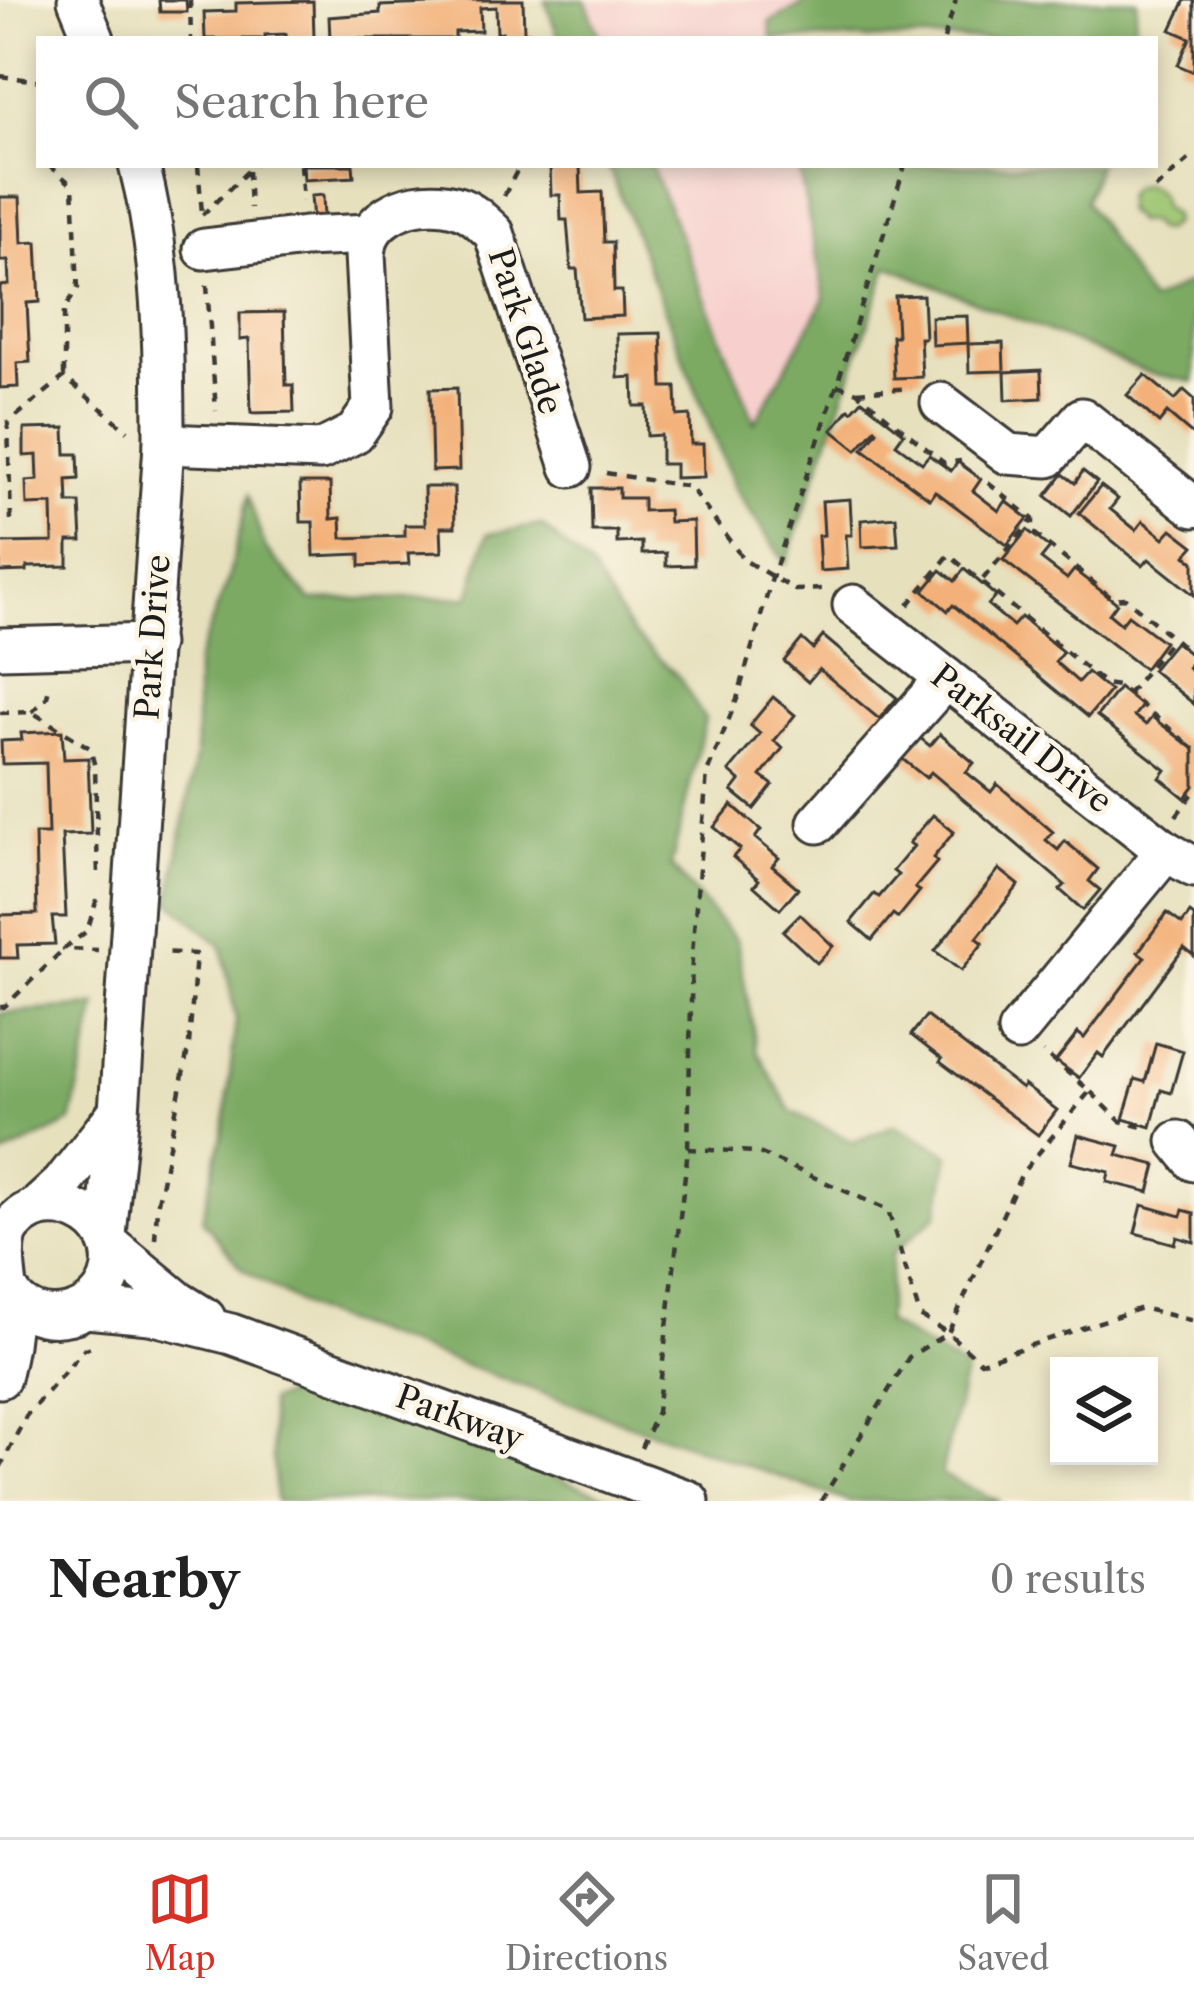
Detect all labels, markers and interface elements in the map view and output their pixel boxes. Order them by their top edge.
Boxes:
search box [36,36,1158,168]
icon: search [78,69,144,135]
text: Search here [174,74,429,130]
street label: Park Glade [479,243,572,419]
street label: Park Drive [126,553,179,721]
street label: Parksail Drive [923,655,1120,822]
map controls [1050,1357,1158,1465]
button: layers [1050,1357,1158,1465]
street label: Parkway [391,1376,530,1460]
text: Nearby [48,1548,240,1610]
text: 0 results [990,1555,1146,1603]
tab: Map [145,1866,216,1979]
tab: Directions [505,1866,668,1979]
tab: Saved [958,1866,1049,1979]

